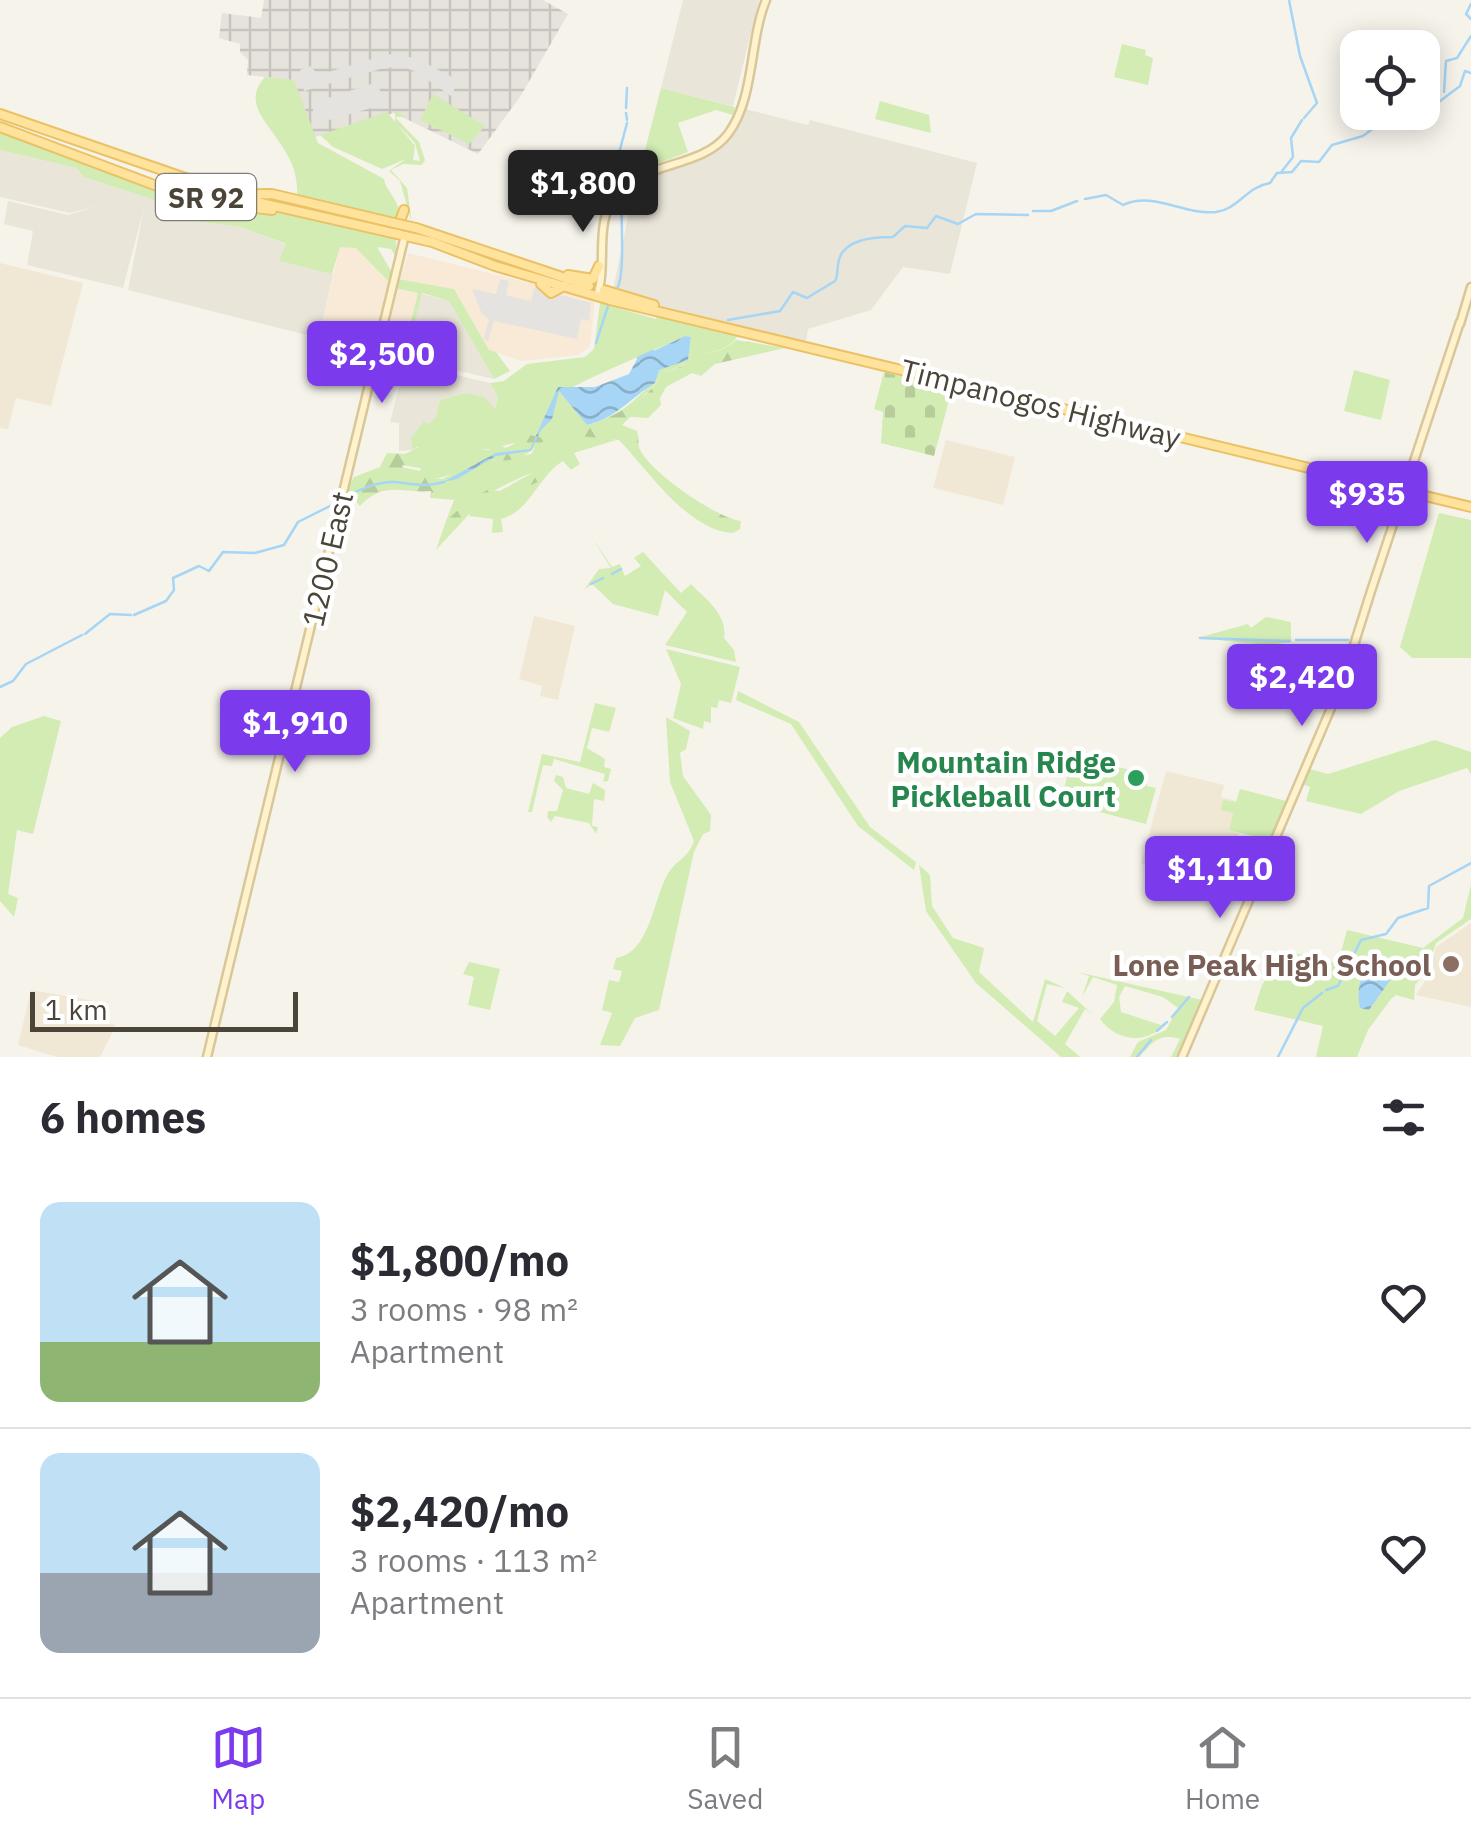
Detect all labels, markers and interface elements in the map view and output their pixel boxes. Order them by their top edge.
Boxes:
map controls [1340,30,1440,130]
button: locate [1340,30,1440,130]
pin: $1,800 [502,150,664,235]
text: $1,800 [530,161,636,203]
road number: SR 92 [156,174,256,220]
pin: $2,500 [301,321,463,406]
text: $2,500 [329,332,435,374]
street label: Timpanogos Highway [897,349,1185,457]
pin: $935 [1308,461,1426,546]
text: $935 [1329,472,1405,514]
street label: 1200 East [293,488,361,630]
pin: $2,420 [1221,644,1383,729]
text: $2,420 [1249,655,1355,697]
pin: $1,910 [214,690,376,775]
text: $1,910 [242,701,348,743]
place label: Mountain Ridge Pickleball Court [891,742,1116,815]
marker: Mountain Ridge Pickleball Court [1125,767,1147,789]
pin: $1,110 [1139,836,1301,921]
text: $1,110 [1167,847,1273,889]
place label: Lone Peak High School [1112,945,1431,984]
marker: Lone Peak High School [1440,953,1462,975]
scale bar [30,987,298,1032]
text: 1 km [45,991,108,1028]
text: 6 homes [40,1090,206,1145]
icon: filters [1376,1090,1431,1145]
text: $1,800/mo [350,1233,569,1288]
icon: home [120,1242,240,1362]
icon: heart [1376,1275,1431,1330]
text: 3 rooms · 98 m² [350,1288,578,1330]
text: Apartment [350,1330,504,1372]
text: $2,420/mo [350,1484,569,1539]
icon: home [120,1493,240,1613]
icon: heart [1376,1526,1431,1581]
text: 3 rooms · 113 m² [350,1539,597,1581]
text: Apartment [350,1581,504,1623]
tab: Map [211,1720,266,1817]
tab: Saved [687,1720,763,1817]
tab: Home [1185,1720,1260,1817]

